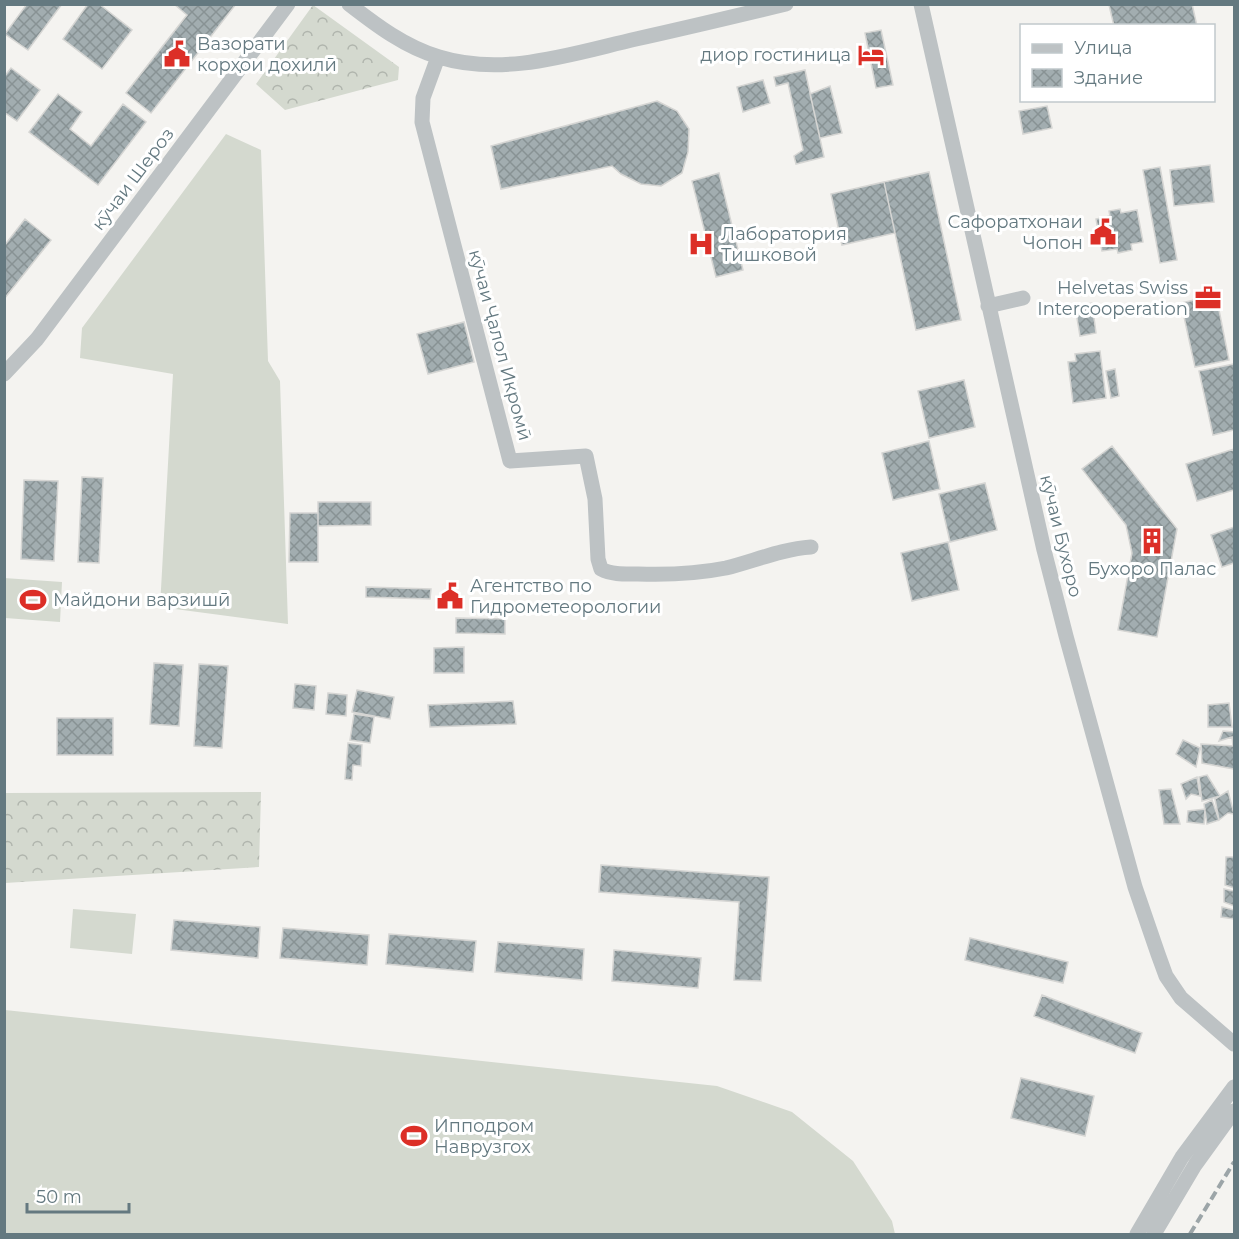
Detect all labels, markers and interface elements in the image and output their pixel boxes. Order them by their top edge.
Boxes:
legend [1020,24,1215,102]
place label: Вазорати корҳои дохилӣ [197,33,337,76]
text: Улица [1074,37,1132,59]
public building icon: Вазорати корҳои дохилӣ [162,39,192,69]
hotel icon: диор гостиница [856,40,886,70]
place label: диор гостиница [701,44,851,66]
text: Здание [1074,67,1143,89]
street label: кӯчаи Шероз [87,123,179,235]
place label: Сафоратхонаи Чопон [947,211,1083,254]
public building icon: Сафоратхонаи Чопон [1088,217,1118,247]
place label: Лаборатория Тишковой [721,223,847,266]
hospital icon: Лаборатория Тишковой [686,229,716,259]
street label: кӯчаи Ҷалол Икромӣ [464,247,536,443]
place label: Helvetas Swiss Intercooperation [1037,277,1188,320]
office icon: Helvetas Swiss Intercooperation [1193,283,1223,313]
street label: кӯчаи Бухоро [1035,472,1087,600]
building icon: Бухоро Палас [1137,526,1167,556]
place label: Бухоро Палас [1088,558,1216,580]
place label: Агентство по Гидрометеорологии [470,575,662,618]
public building icon: Агентство по Гидрометеорологии [435,581,465,611]
sports icon: Майдони варзишӣ [18,585,48,615]
place label: Майдони варзишӣ [53,589,231,611]
place label: Ипподром Наврузгох [434,1115,534,1158]
sports icon: Ипподром Наврузгох [399,1121,429,1151]
scale bar [27,1176,129,1214]
text: 50 m [36,1186,82,1208]

